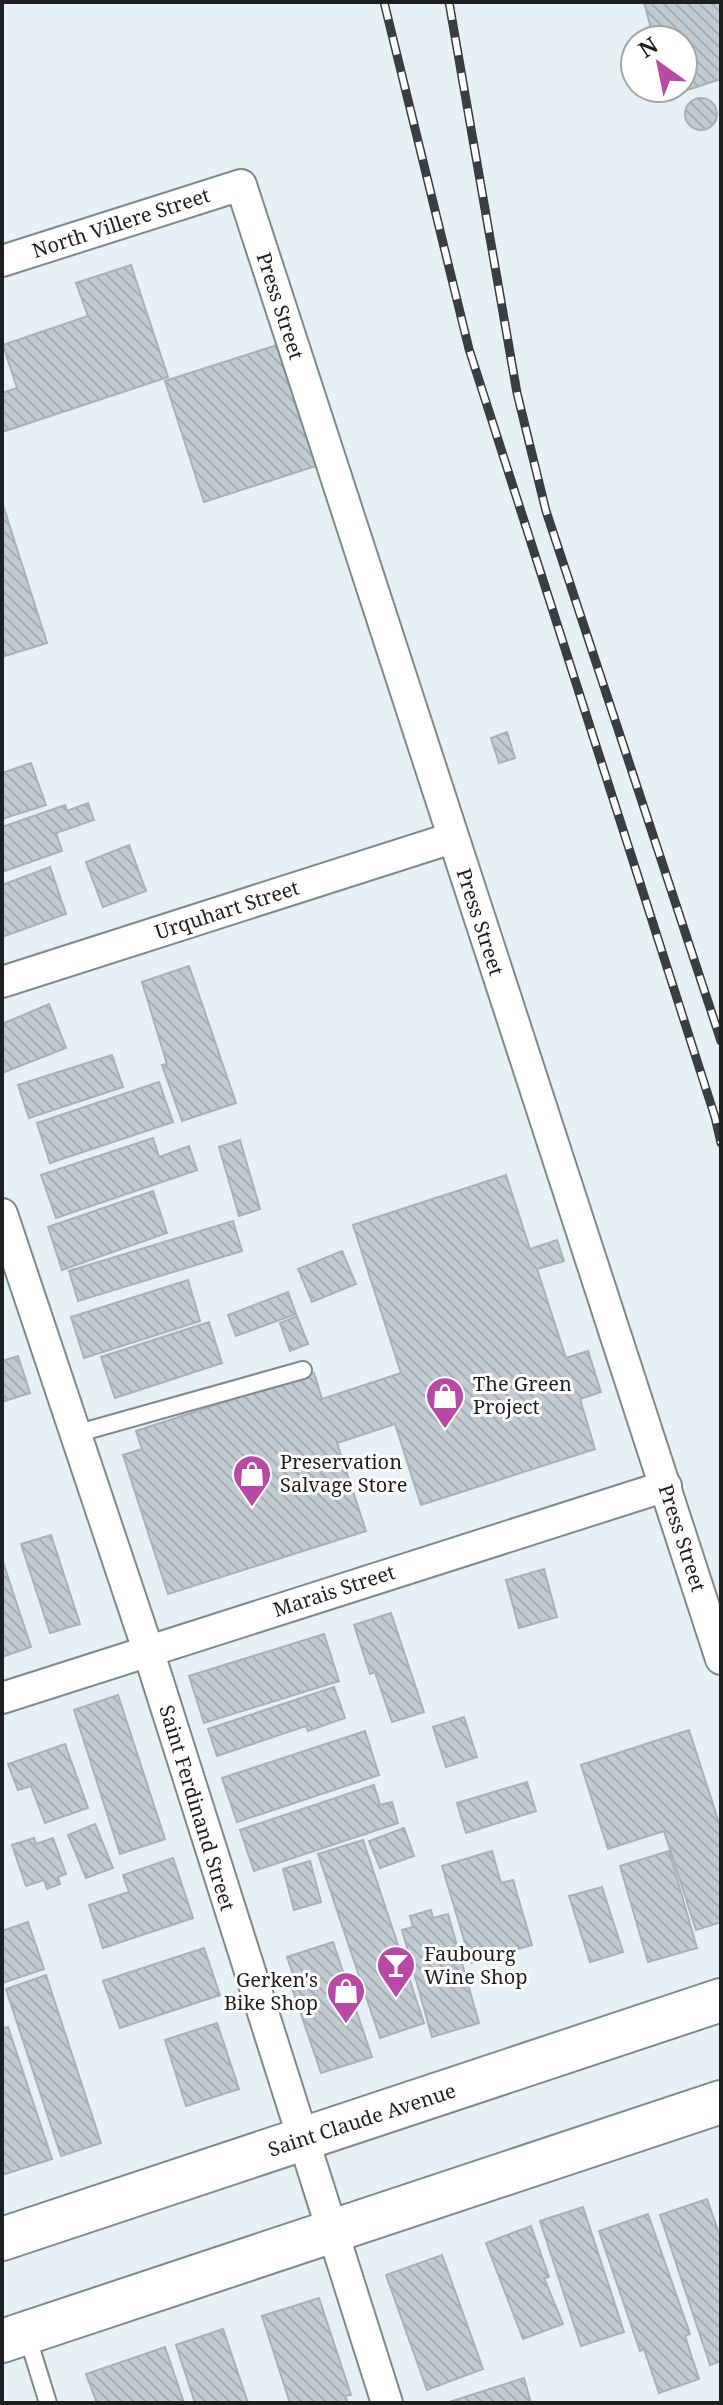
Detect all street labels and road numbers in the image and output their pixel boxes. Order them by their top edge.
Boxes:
street label: North Villere Street [29,181,213,264]
street label: Press Street [250,249,311,363]
street label: Press Street [450,865,511,979]
street label: Urquhart Street [151,873,302,946]
street label: Press Street [652,1481,713,1595]
street label: Marais Street [269,1558,398,1623]
street label: Saint Ferdinand Street [153,1702,242,1914]
street label: Saint Claude Avenue [265,2076,459,2163]

